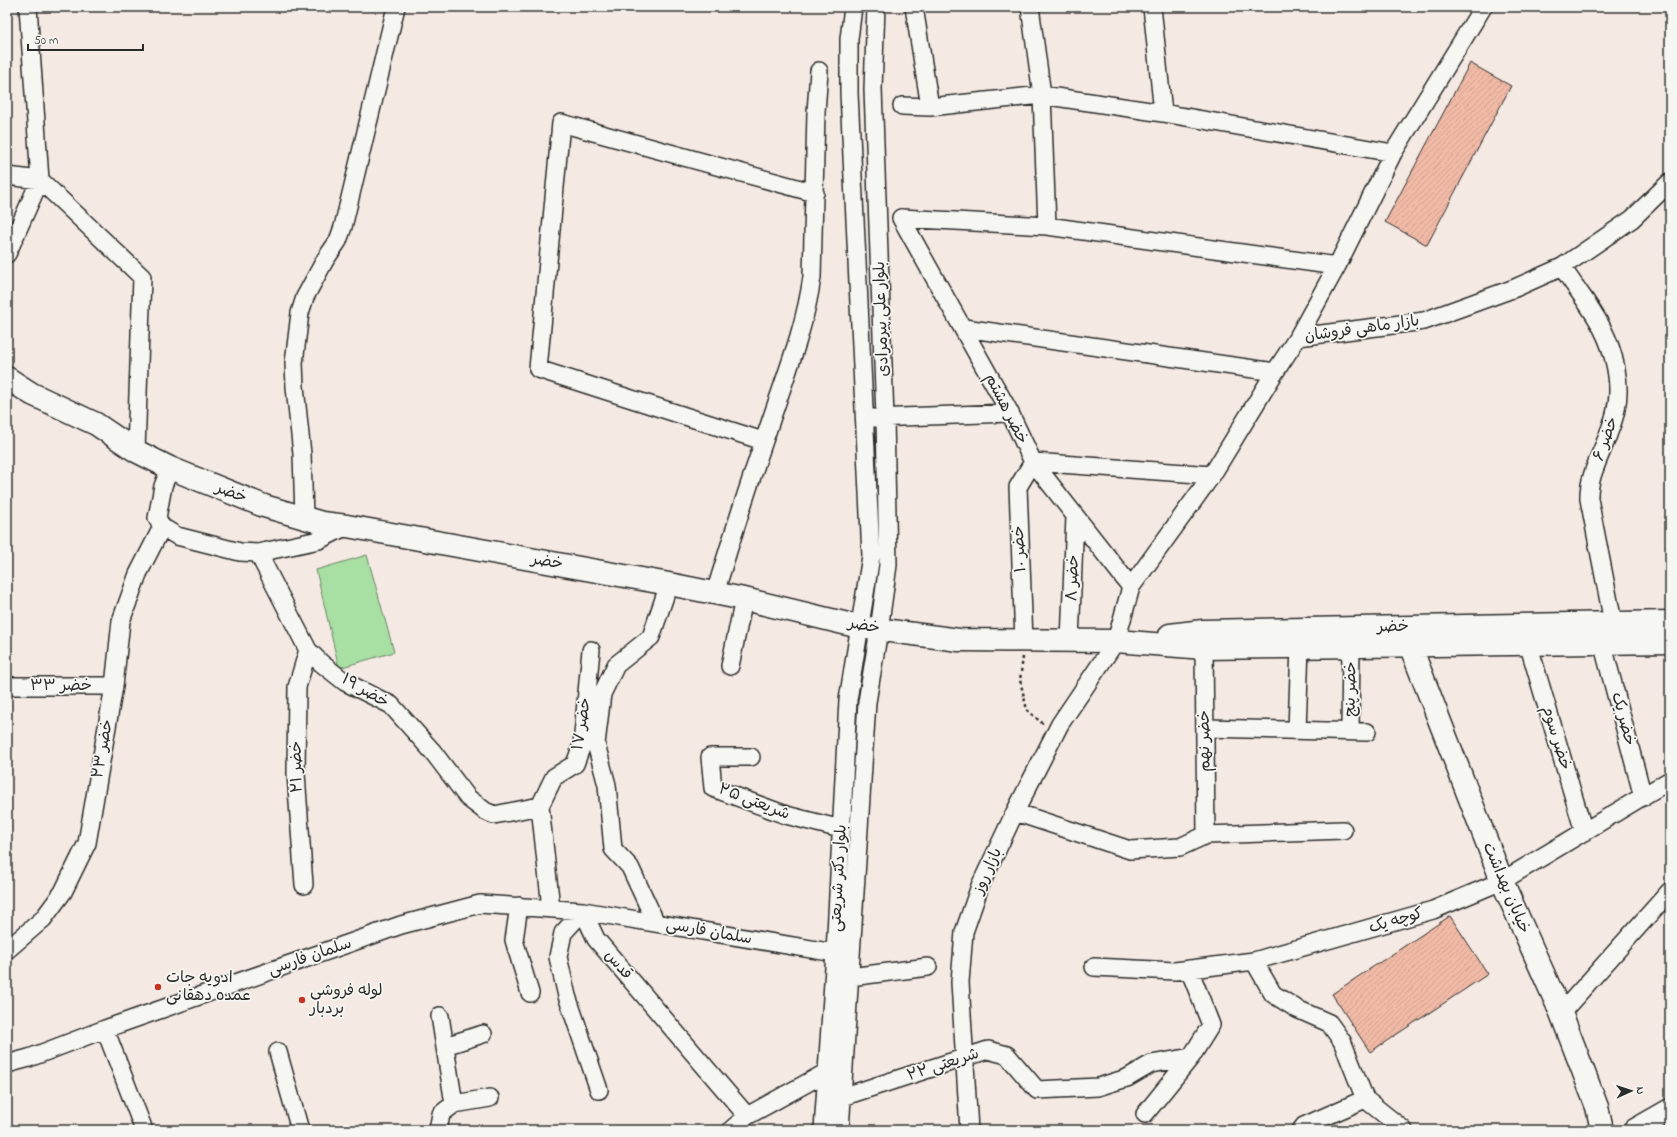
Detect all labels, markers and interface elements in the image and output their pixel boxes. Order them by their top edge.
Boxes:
scale bar [28,26,143,52]
text: 50 m [34,32,58,50]
street label: بلوار علی پیرمرادی [868,261,896,377]
street label: بازار ماهی فروشان [1303,309,1421,349]
street label: خضر هشتم [978,370,1034,448]
street label: خضر ۶ [1587,414,1625,464]
street label: خضر [210,475,250,510]
street label: خضر ۱۰ [1007,525,1033,573]
street label: خضر [527,547,565,577]
street label: خضر ۸ [1060,554,1086,602]
street label: خضر [844,611,882,641]
street label: خضر [1375,615,1409,639]
street label: خضر پنج [1339,661,1363,717]
street label: خضر ۱۹ [337,668,393,714]
street label: خضر ۳۳ [30,674,92,698]
street label: خضر یک [1604,690,1642,748]
street label: خضر ۱۷ [566,696,598,752]
street label: خضر سوم [1535,703,1577,773]
street label: خضر نهم [1192,710,1218,772]
street label: خضر ۲۳ [86,718,120,780]
street label: خضر ۲۱ [285,741,309,793]
street label: شریعتی ۲۵ [715,777,793,827]
street label: بلوار دکتر شریعتی [824,824,854,932]
street label: خیابان بهداشت [1476,839,1536,937]
street label: بازار روز [966,844,1009,900]
street label: کوچه یک [1366,902,1426,940]
street label: سلمان فارسی [664,913,754,951]
street label: سلمان فارسی [265,932,355,982]
street label: قدس [598,945,638,985]
place label: ادویه جات‌ عمده ‌دهقانی [166,966,251,1008]
place label: لوله فروشی بردبار [308,979,383,1021]
marker: ادویه جات‌ عمده ‌دهقانی [153,982,163,992]
marker: لوله فروشی بردبار [297,995,307,1005]
street label: شریعتی ۲۲ [904,1042,982,1088]
north arrow [1611,1071,1651,1111]
text: N [1632,1086,1648,1095]

